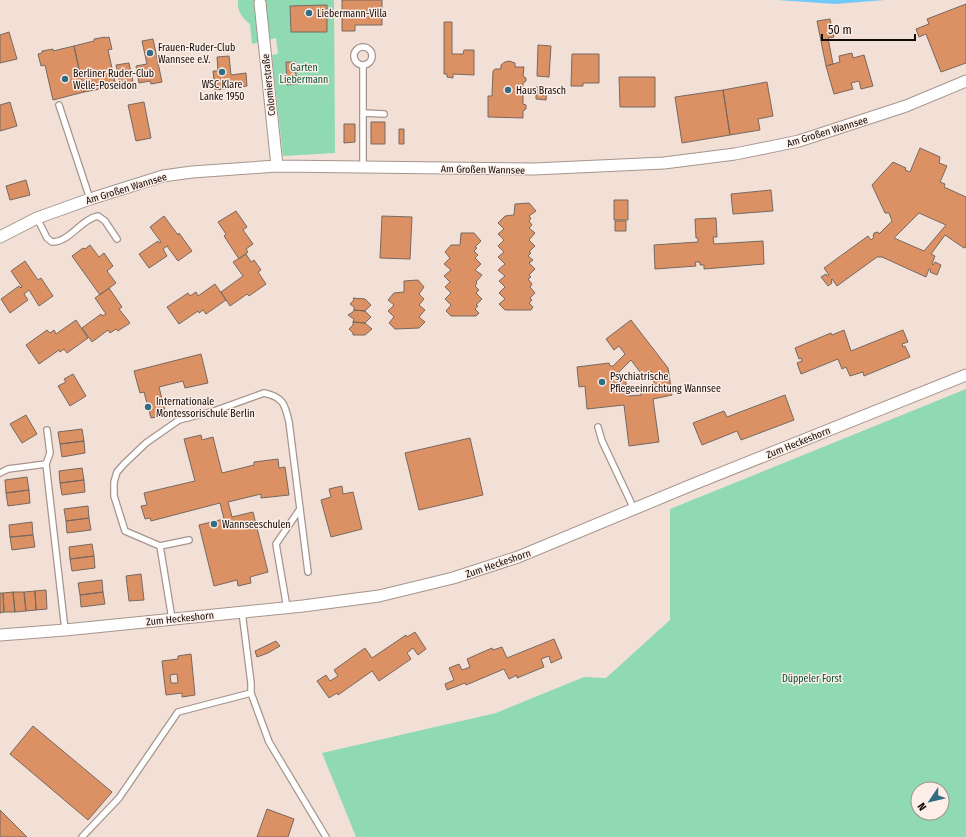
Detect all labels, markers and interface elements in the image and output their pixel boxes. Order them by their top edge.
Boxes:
marker: Liebermann-Villa [304,8,314,18]
place label: Liebermann-Villa [317,8,387,20]
scale bar [822,16,915,42]
text: 50 m [828,23,852,37]
place label: Frauen-Ruder-Club Wannsee e.V. [158,42,235,66]
marker: Frauen-Ruder-Club Wannsee e.V. [145,48,155,58]
street label: Colomierstraße [260,53,278,117]
park label: Garten Liebermann [280,62,328,86]
marker: WSC Klare Lanke 1950 [217,67,227,77]
place label: Berliner Ruder-Club Welle-Poseidon [73,68,154,92]
marker: Berliner Ruder-Club Welle-Poseidon [60,74,70,84]
place label: WSC Klare Lanke 1950 [200,79,244,103]
marker: Haus Brasch [503,85,513,95]
place label: Haus Brasch [516,85,566,97]
street label: Am Großen Wannsee [785,114,869,150]
street label: Am Großen Wannsee [441,163,525,177]
street label: Am Großen Wannsee [84,171,168,207]
place label: Psychiatrische Pflegeeinrichtung Wannsee [610,371,721,395]
marker: Psychiatrische Pflegeeinrichtung Wannsee [597,377,607,387]
place label: Internationale Montessorischule Berlin [156,396,255,420]
marker: Internationale Montessorischule Berlin [143,402,153,412]
street label: Zum Heckeshorn [765,425,832,461]
marker: Wannseeschulen [209,519,219,529]
place label: Wannseeschulen [222,519,291,531]
street label: Zum Heckeshorn [464,547,532,581]
street label: Zum Heckeshorn [146,609,215,629]
park label: Düppeler Forst [782,673,843,685]
north arrow [910,781,950,821]
text: N [915,800,929,813]

